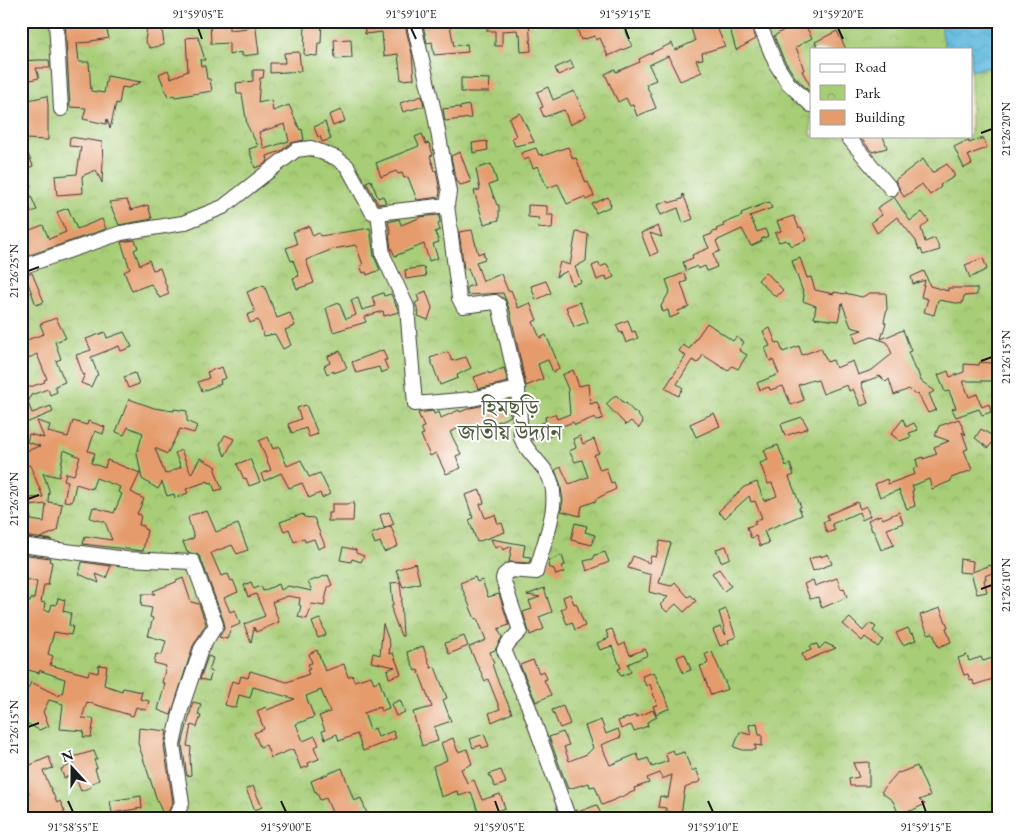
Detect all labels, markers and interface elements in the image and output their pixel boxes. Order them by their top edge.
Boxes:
text: 91°59'05"E [172,6,224,22]
text: 91°59'10"E [385,6,437,22]
text: 91°59'15"E [599,6,651,22]
text: 91°59'20"E [812,6,864,22]
legend [810,48,972,138]
text: Road [855,57,887,76]
text: Park [855,83,882,102]
text: 21°26'20"N [998,102,1014,156]
text: Building [855,107,905,126]
text: 21°26'25"N [6,244,22,298]
text: 21°26'15"N [998,330,1014,384]
park label: হিমছড়ি জাতীয় উদ্যান [457,393,563,447]
text: 21°26'20"N [6,472,22,526]
text: 21°26'10"N [998,558,1014,612]
text: 21°26'15"N [6,700,22,754]
north arrow [48,742,98,792]
text: N [59,745,76,766]
text: 91°58'55"E [47,819,99,835]
text: 91°59'00"E [260,819,312,835]
text: 91°59'05"E [473,819,525,835]
text: 91°59'10"E [687,819,739,835]
text: 91°59'15"E [900,819,952,835]

